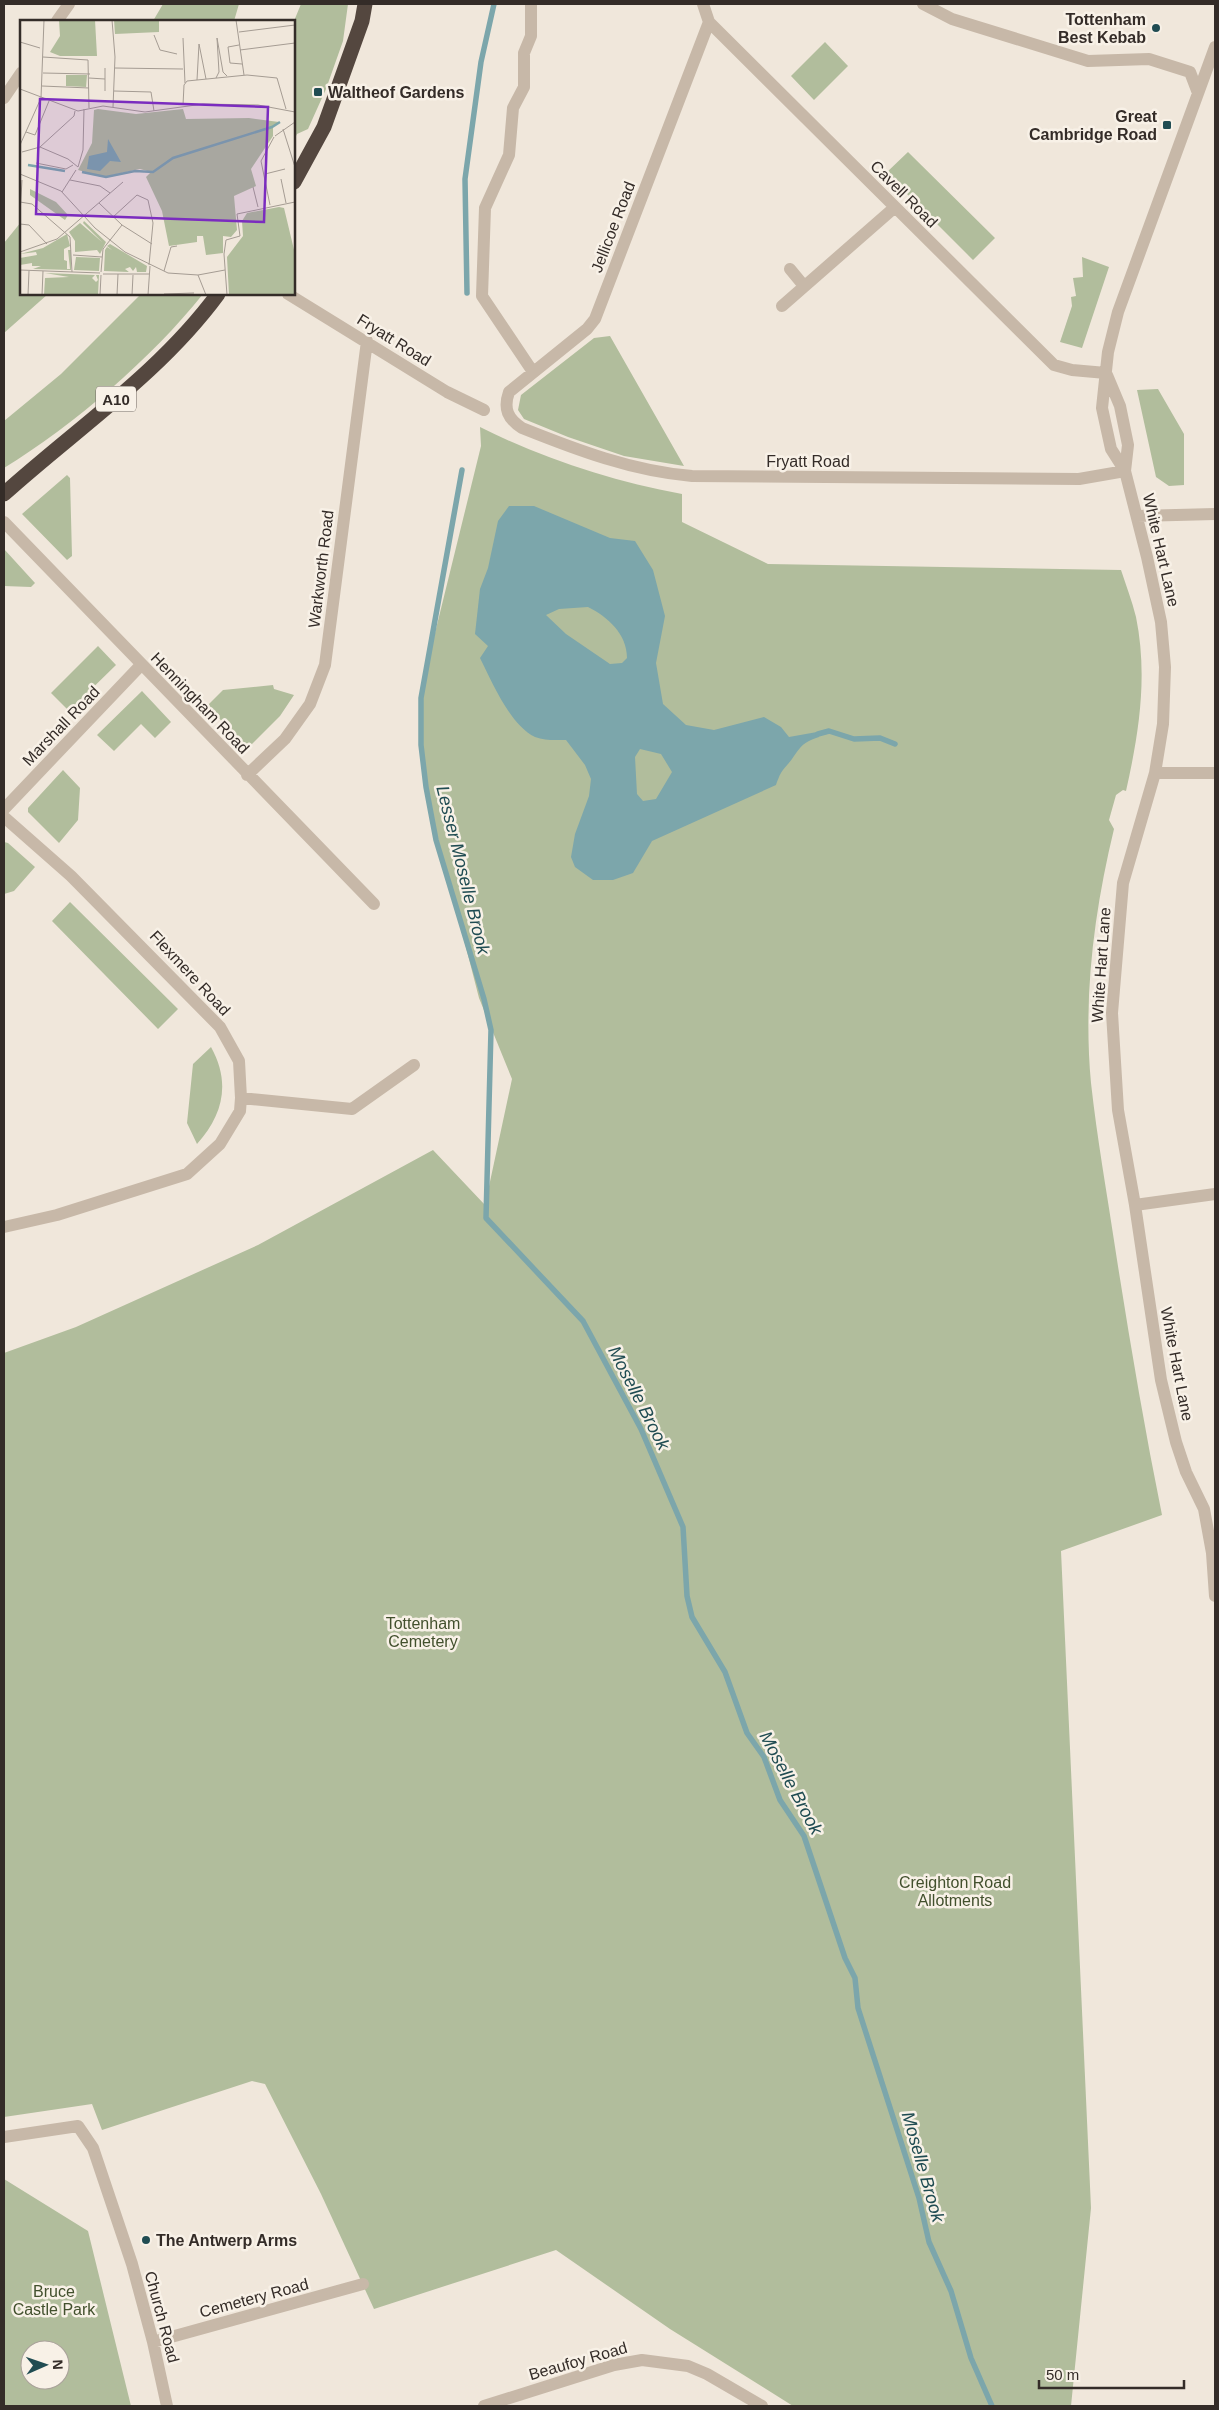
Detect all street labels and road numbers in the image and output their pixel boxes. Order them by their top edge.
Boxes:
street label: Cavell Road [867,157,941,231]
street label: Jellicoe Road [588,179,638,275]
street label: Fryatt Road [354,311,434,369]
road number: A10 [96,386,136,412]
street label: Fryatt Road [766,453,850,470]
street label: White Hart Lane [1140,492,1182,608]
street label: Warkworth Road [305,509,337,629]
street label: Henningham Road [148,649,252,757]
street label: Marshall Road [19,683,103,769]
street label: White Hart Lane [1088,907,1114,1023]
street label: Flexmere Road [146,927,234,1019]
street label: White Hart Lane [1158,1306,1196,1422]
street label: Church Road [142,2269,182,2365]
street label: Cemetery Road [198,2275,310,2321]
street label: Beaufoy Road [527,2339,629,2383]

